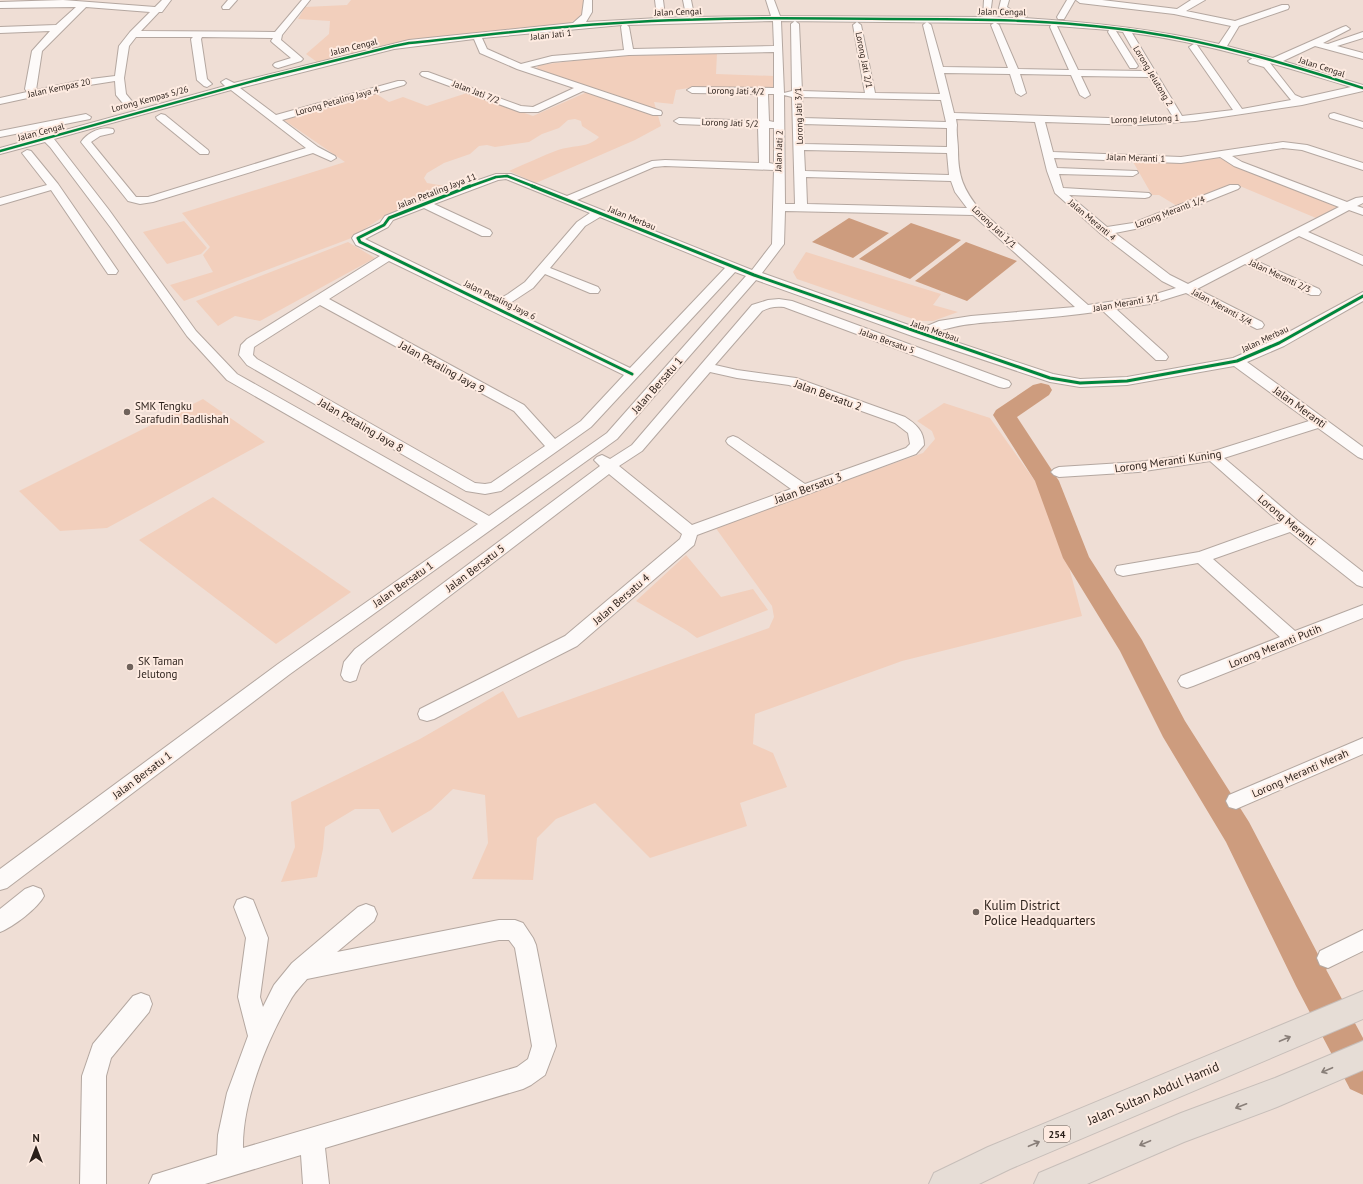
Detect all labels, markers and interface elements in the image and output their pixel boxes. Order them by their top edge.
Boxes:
street label: Jalan Cengal [653,5,702,18]
street label: Jalan Cengal [977,6,1026,17]
street label: Jalan Jati 1 [529,27,572,42]
street label: Lorong Jati 2/1 [854,31,875,89]
street label: Jalan Cengal [328,35,379,58]
street label: Lorong Jelutong 2 [1131,44,1176,108]
street label: Jalan Cengal [1297,54,1347,79]
street label: Jalan Kempas 20 [26,75,91,100]
street label: Jalan Jati 7/2 [450,77,501,106]
street label: Lorong Kempas 5/26 [110,83,190,114]
street label: Lorong Petaling Jaya 4 [294,83,380,118]
street label: Lorong Jati 4/2 [707,85,765,96]
street label: Lorong Jati 3/1 [792,87,805,145]
street label: Lorong Jelutong 1 [1111,112,1179,125]
street label: Lorong Jati 5/2 [701,116,759,129]
street label: Jalan Cengal [15,120,66,143]
street label: Jalan Jati 2 [772,130,785,173]
street label: Jalan Meranti 1 [1106,151,1165,164]
street label: Jalan Petaling Jaya 11 [395,170,478,211]
street label: Lorong Meranti 1/4 [1133,193,1206,230]
street label: Jalan Meranti 4 [1066,196,1118,243]
street label: Jalan Merbau [606,203,658,232]
street label: Lorong Jati 1/1 [970,203,1019,250]
street label: Jalan Meranti 2/3 [1247,256,1313,295]
street label: Jalan Petaling Jaya 6 [462,277,538,322]
street label: Jalan Meranti 3/4 [1189,286,1254,327]
street label: Jalan Meranti 3/1 [1091,291,1160,314]
street label: Jalan Merbau [909,317,961,344]
street label: Jalan Merbau [1239,323,1290,355]
street label: Jalan Bersatu 5 [857,325,916,356]
street label: Jalan Petaling Jaya 9 [396,337,487,396]
street label: Jalan Bersatu 1 [628,354,685,417]
street label: Jalan Bersatu 2 [791,376,864,414]
street label: Jalan Meranti [1270,382,1329,431]
street label: Jalan Petaling Jaya 8 [315,394,406,455]
place label: SMK Tengku Sarafudin Badlishah [135,399,229,426]
marker: SMK Tengku Sarafudin Badlishah [122,407,132,417]
street label: Lorong Meranti Kuning [1114,447,1222,475]
street label: Jalan Bersatu 3 [771,469,844,507]
street label: Lorong Meranti [1255,492,1319,548]
street label: Jalan Bersatu 5 [442,541,507,595]
street label: Jalan Bersatu 1 [369,558,436,611]
street label: Jalan Bersatu 4 [589,571,652,628]
street label: Lorong Meranti Putih [1227,621,1323,671]
place label: SK Taman Jelutong [137,654,184,681]
marker: SK Taman Jelutong [125,662,135,672]
street label: Lorong Meranti Merah [1250,745,1350,801]
street label: Jalan Bersatu 1 [109,748,174,802]
place label: Kulim District Police Headquarters [984,897,1095,929]
marker: Kulim District Police Headquarters [971,907,981,917]
one-way arrow [1278,1035,1290,1042]
street label: Jalan Sultan Abdul Hamid [1084,1058,1222,1129]
one-way arrow [1322,1067,1334,1074]
one-way arrow [1235,1102,1247,1110]
road number: 254 [1044,1126,1070,1142]
north arrow [16,1128,56,1168]
text: N [32,1131,40,1145]
one-way arrow [1027,1139,1039,1147]
one-way arrow [1140,1140,1152,1148]

